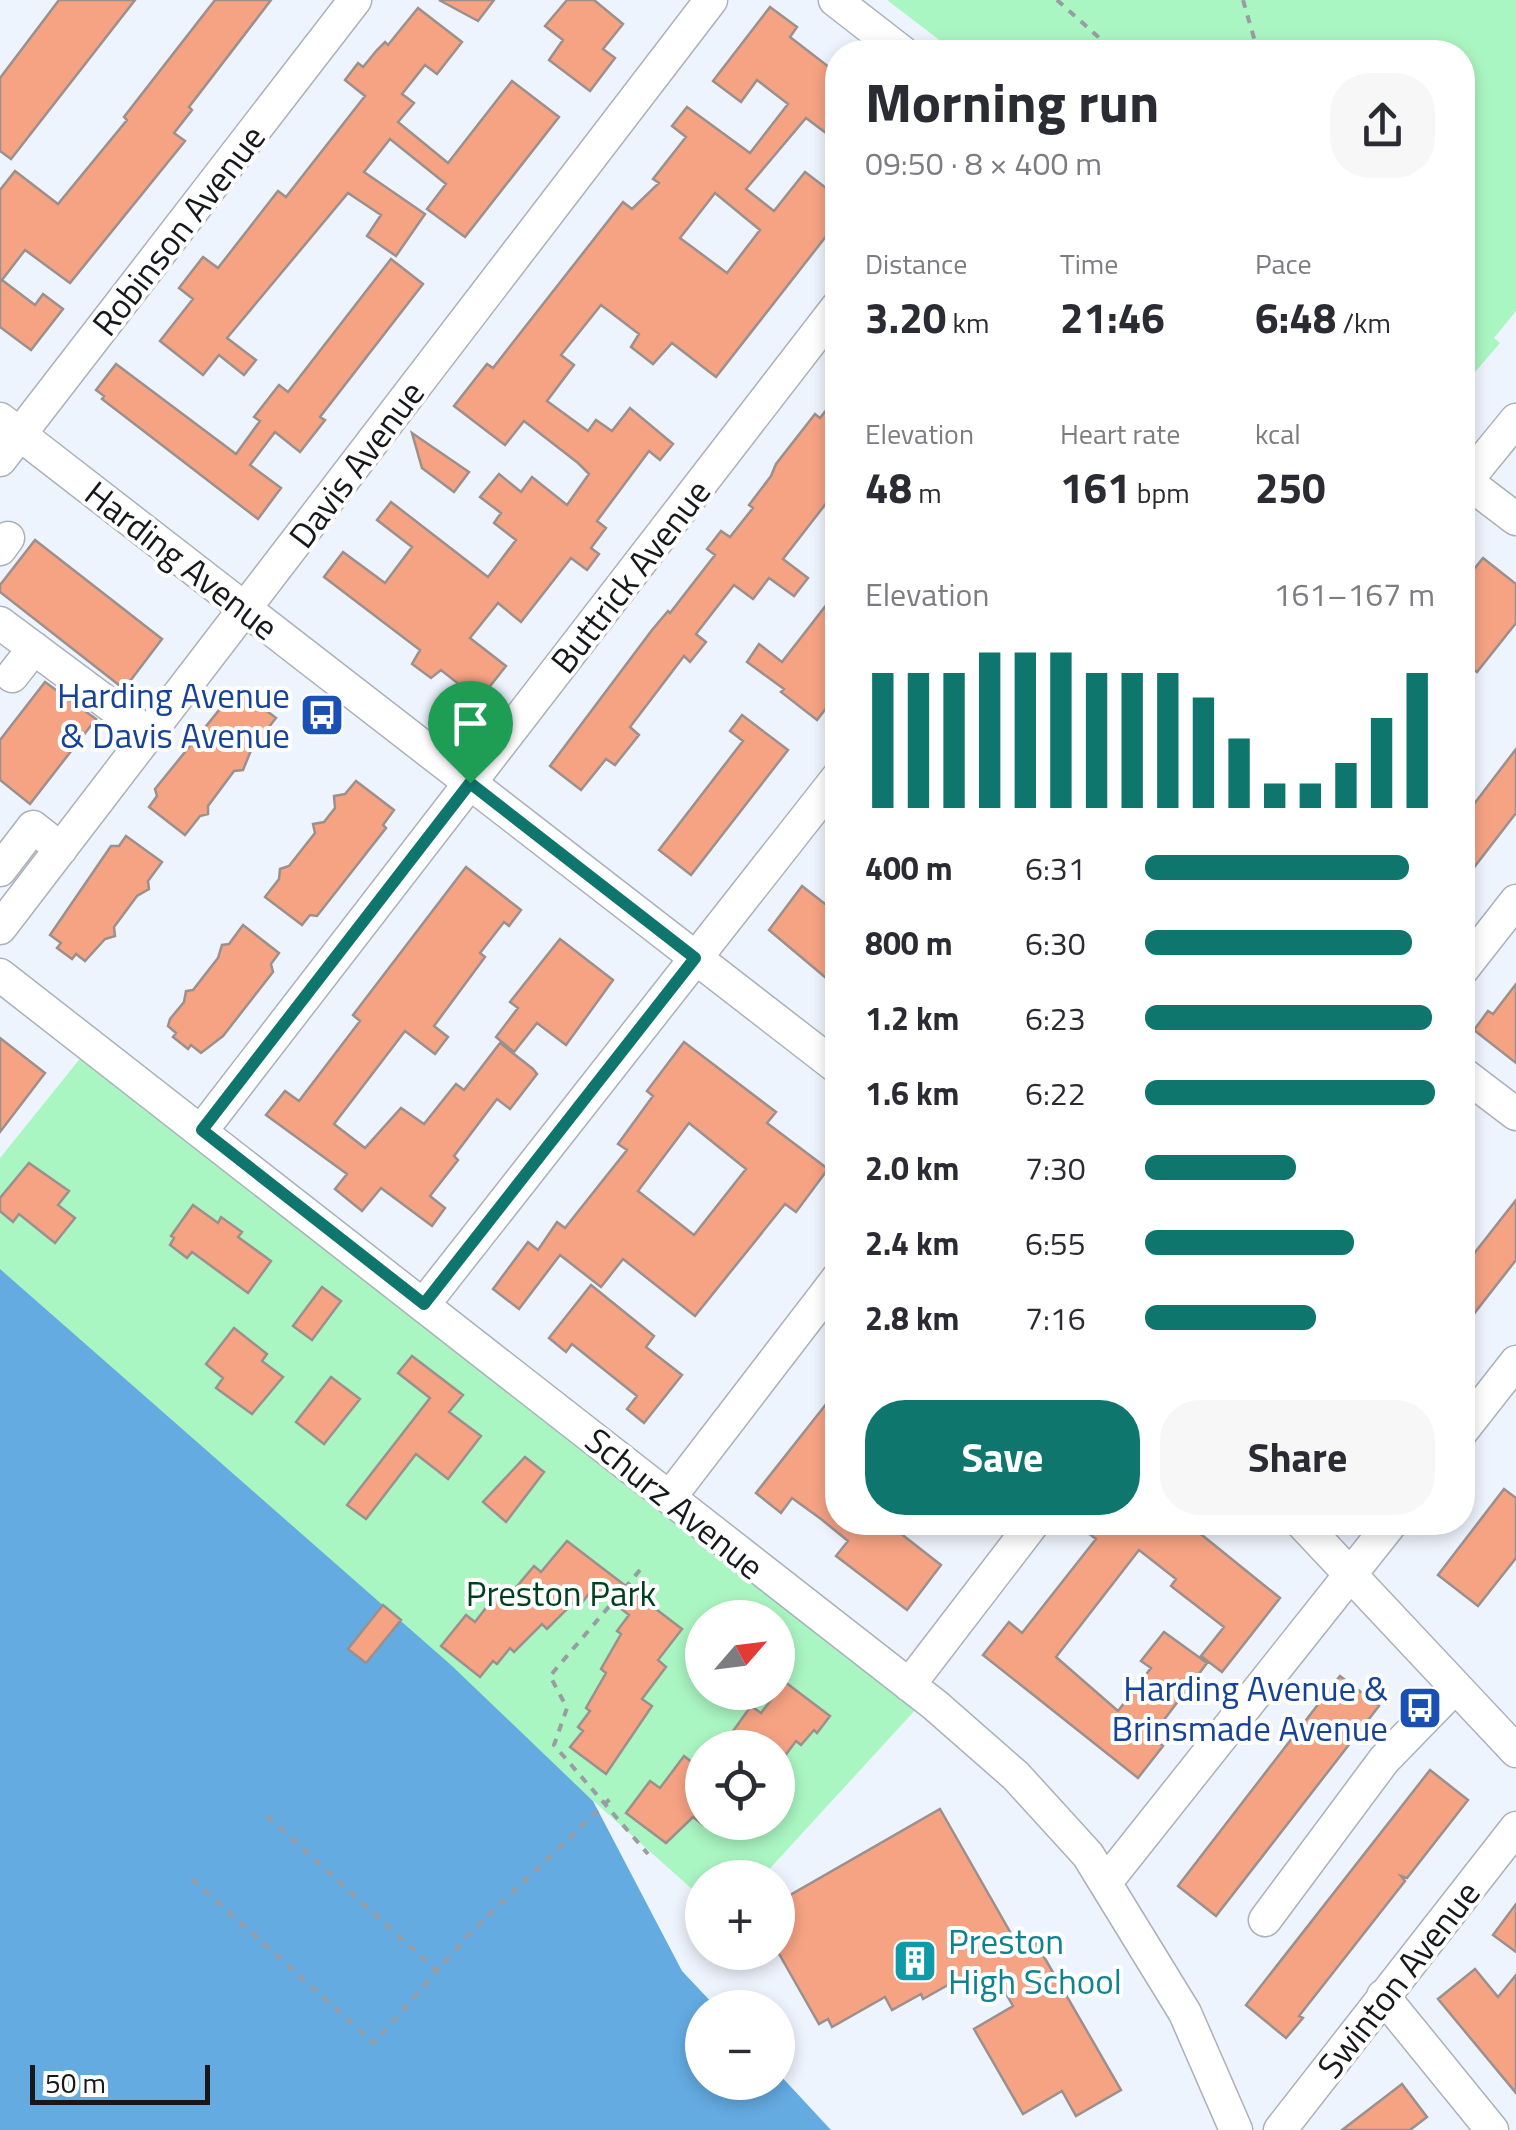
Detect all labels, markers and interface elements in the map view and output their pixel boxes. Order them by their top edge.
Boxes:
text: Morning run [865,60,1159,143]
button: share [1330,73,1435,178]
street label: Robinson Avenue [78,113,278,347]
text: 09:50 · 8 × 400 m [865,139,1102,187]
text: Distance [865,242,967,285]
text: Time [1060,242,1118,285]
text: Pace [1255,242,1312,285]
text: 3.20 [865,285,946,349]
text: 21:46 [1060,285,1165,349]
text: 6:48 [1255,285,1336,349]
text: km [946,301,989,344]
text: /km [1336,301,1391,344]
street label: Davis Avenue [275,369,437,559]
text: Elevation [865,412,974,455]
text: Heart rate [1060,412,1180,455]
text: kcal [1255,412,1301,455]
text: 48 [865,455,912,519]
text: 161 [1060,455,1131,519]
text: 250 [1255,455,1326,519]
street label: Harding Avenue [74,467,290,653]
street label: Buttrick Avenue [537,467,723,685]
text: m [912,471,942,514]
text: bpm [1131,471,1190,514]
text: Elevation [865,570,989,618]
text: 161–167 m [1273,570,1435,618]
place label: Harding Avenue & Davis Avenue [57,668,290,762]
pin [428,681,513,784]
bus stop icon: Harding Avenue & Davis Avenue [299,692,345,738]
icon: arrive [443,696,498,751]
text: 400 m [865,844,953,892]
text: 6:31 [1025,844,1086,892]
text: 800 m [865,919,953,967]
text: 6:30 [1025,919,1086,967]
text: 1.2 km [865,994,959,1042]
text: 6:23 [1025,994,1086,1042]
text: 1.6 km [865,1069,959,1117]
text: 6:22 [1025,1069,1086,1117]
text: 2.0 km [865,1144,959,1192]
text: 7:30 [1025,1144,1086,1192]
text: 2.4 km [865,1219,959,1267]
text: 6:55 [1025,1219,1086,1267]
text: 2.8 km [865,1294,959,1342]
text: 7:16 [1025,1294,1086,1342]
button: Save [865,1400,1140,1515]
button: Share [1160,1400,1435,1515]
street label: Schurz Avenue [574,1414,776,1592]
park label: Preston Park [466,1566,657,1620]
north arrow [685,1600,795,1710]
map controls [685,1600,795,2100]
place label: Harding Avenue & Brinsmade Avenue [1111,1661,1388,1755]
bus stop icon: Harding Avenue & Brinsmade Avenue [1397,1685,1443,1731]
button: locate [685,1730,795,1840]
button: + [685,1860,795,1970]
street label: Swinton Avenue [1303,1868,1493,2090]
place label: Preston High School [948,1914,1122,2008]
building icon: Preston High School [892,1938,938,1984]
button: − [685,1990,795,2100]
scale bar [30,2060,210,2104]
text: 50 m [45,2061,106,2104]

